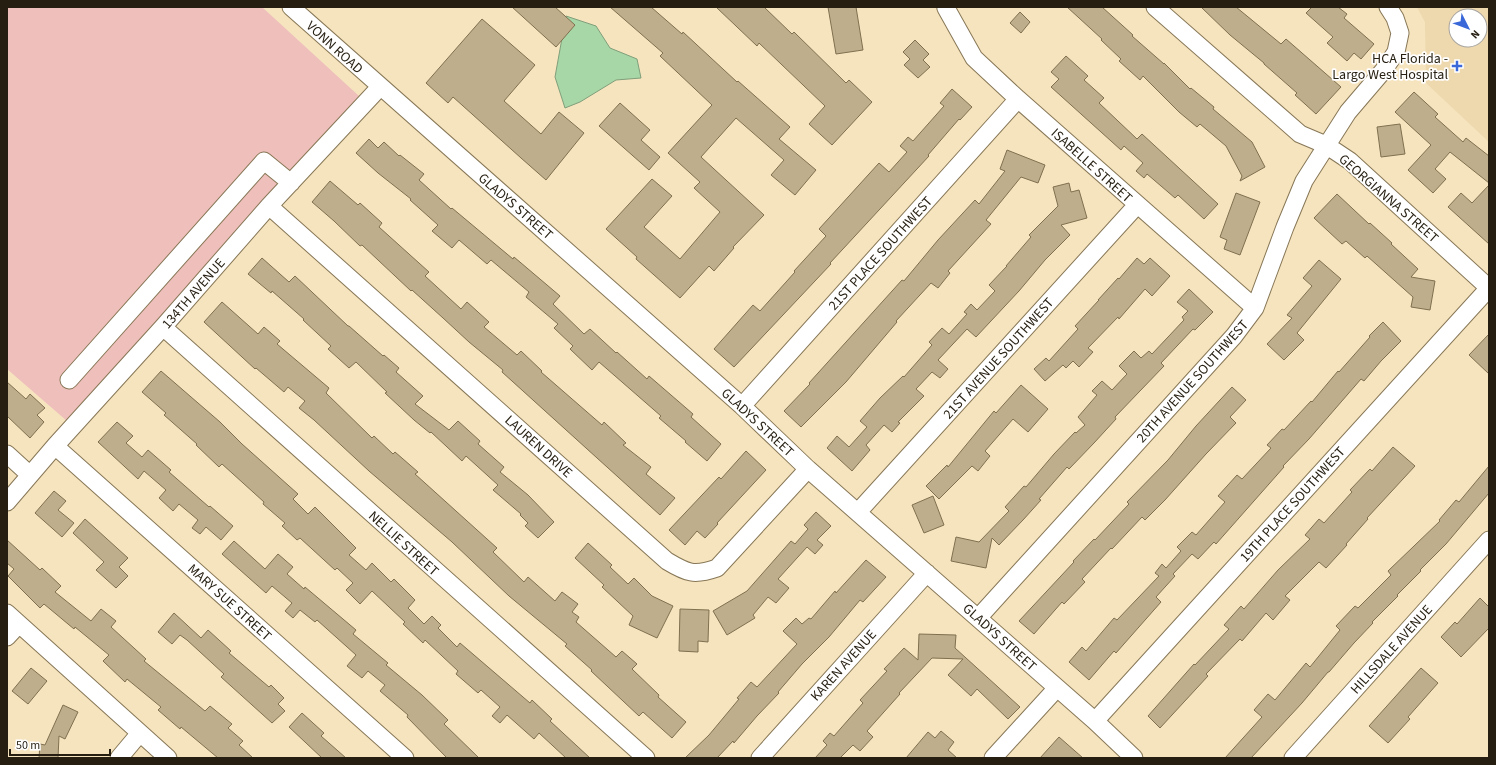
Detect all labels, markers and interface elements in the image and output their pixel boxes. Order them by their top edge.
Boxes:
north arrow [1448,8,1488,48]
street label: VONN ROAD [301,17,367,79]
text: N [1467,27,1483,42]
place label: HCA Florida - Largo West Hospital [1332,49,1448,85]
marker: HCA Florida - Largo West Hospital [1451,60,1463,72]
street label: ISABELLE STREET [1046,124,1137,208]
street label: GEORGIANNA STREET [1334,150,1443,248]
street label: GLADYS STREET [474,169,557,245]
street label: 21ST PLACE SOUTHWEST [824,192,938,315]
street label: 134TH AVENUE [157,254,230,333]
street label: 21ST AVENUE SOUTHWEST [939,293,1059,424]
street label: 20TH AVENUE SOUTHWEST [1132,315,1254,447]
street label: GLADYS STREET [716,384,799,462]
street label: LAUREN DRIVE [500,411,577,483]
street label: 19TH PLACE SOUTHWEST [1235,442,1350,567]
street label: NELLIE STREET [364,507,443,581]
street label: MARY SUE STREET [183,560,276,646]
street label: GLADYS STREET [958,599,1041,677]
street label: HILLSDALE AVENUE [1346,601,1437,699]
street label: KAREN AVENUE [806,625,881,706]
scale bar [10,731,110,757]
text: 50 m [16,737,40,754]

